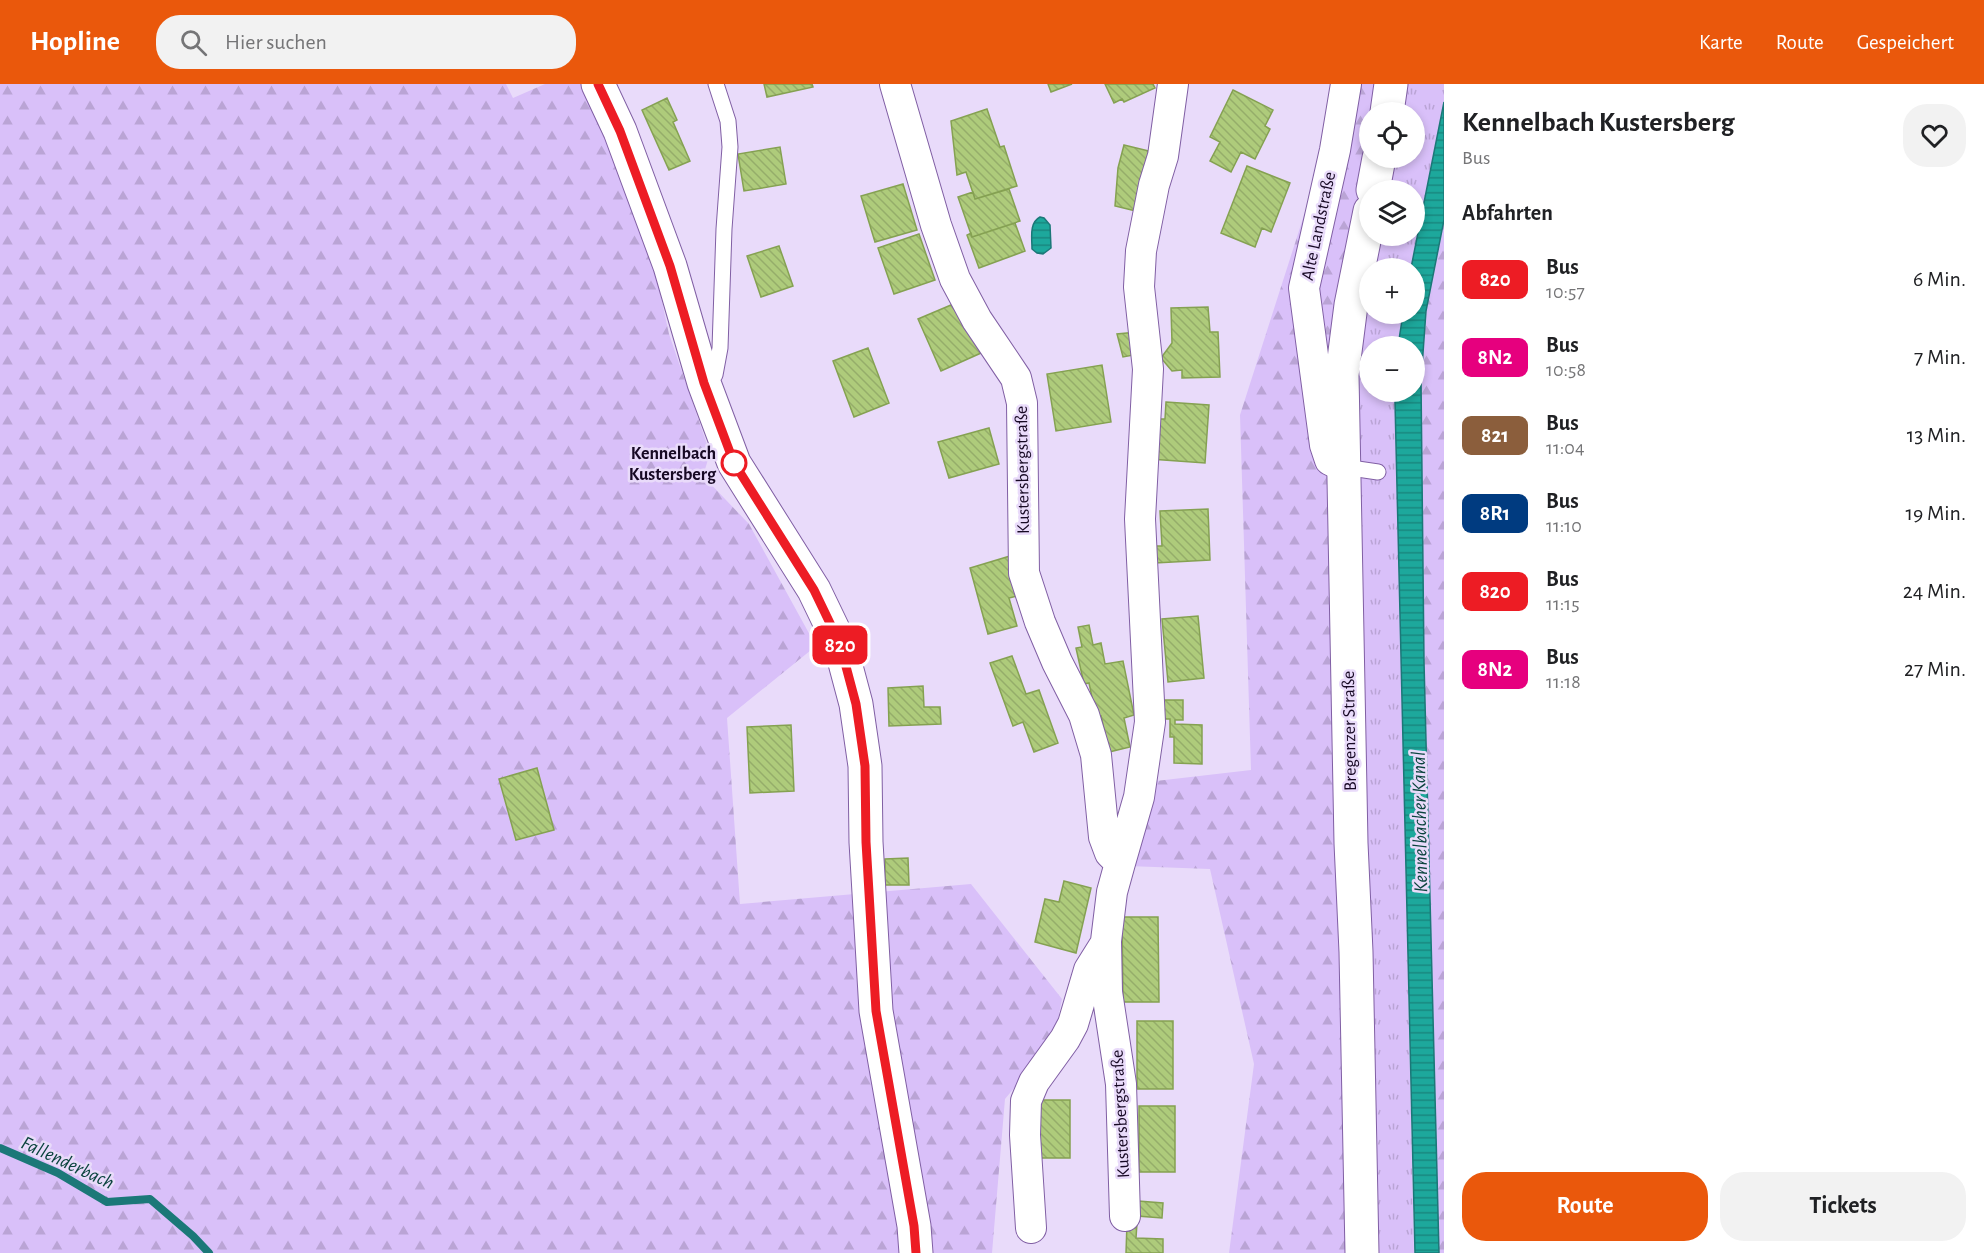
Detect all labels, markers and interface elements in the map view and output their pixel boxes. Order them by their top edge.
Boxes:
search box [156,15,576,69]
icon: search [177,26,210,59]
text: Hopline [30,28,120,56]
text: Hier suchen [225,31,327,53]
text: Karte [1699,32,1743,53]
text: Route [1776,32,1824,53]
text: Gespeichert [1857,32,1954,53]
map controls [1359,102,1425,402]
button: locate [1359,102,1425,168]
button: heart [1903,104,1966,167]
text: Kennelbach Kustersberg [1462,109,1735,137]
text: Bus [1462,148,1490,168]
street label: Alte Landstraße [1299,170,1339,282]
button: layers [1359,180,1425,246]
text: Abfahrten [1462,202,1553,224]
text: Bus [1546,256,1579,278]
button: + [1359,258,1425,324]
text: 6 Min. [1913,268,1966,290]
text: 820 [1479,269,1511,290]
text: 10:57 [1546,282,1585,302]
text: Bus [1546,334,1579,356]
button: − [1359,336,1425,402]
text: 7 Min. [1914,346,1966,368]
text: 8N2 [1478,347,1512,368]
text: 10:58 [1546,360,1586,380]
street label: Kustersbergstraße [1013,406,1033,534]
text: Bus [1546,412,1579,434]
text: 13 Min. [1907,424,1966,446]
text: 821 [1481,425,1509,446]
text: 11:04 [1546,438,1585,458]
place label: Kennelbach Kustersberg [629,445,717,484]
marker: Kennelbach Kustersberg [721,450,747,476]
text: Bus [1546,490,1579,512]
text: 19 Min. [1905,502,1966,524]
text: 8R1 [1480,503,1510,524]
text: 11:10 [1546,516,1582,536]
text: Bus [1546,568,1579,590]
text: 24 Min. [1903,580,1966,602]
text: 820 [1479,581,1511,602]
text: 11:15 [1546,594,1580,614]
line badge: 820 [806,626,874,664]
text: 820 [824,635,856,656]
text: Bus [1546,646,1579,668]
text: 27 Min. [1904,658,1966,680]
text: 8N2 [1478,659,1512,680]
street label: Bregenzer Straße [1340,671,1360,791]
text: 11:18 [1546,672,1581,692]
water label: Kennelbacher Kanal [1409,751,1431,893]
street label: Kustersbergstraße [1109,1049,1133,1179]
water label: Fallenderbach [18,1133,117,1193]
button: Route [1462,1172,1708,1241]
button: Tickets [1720,1172,1966,1241]

